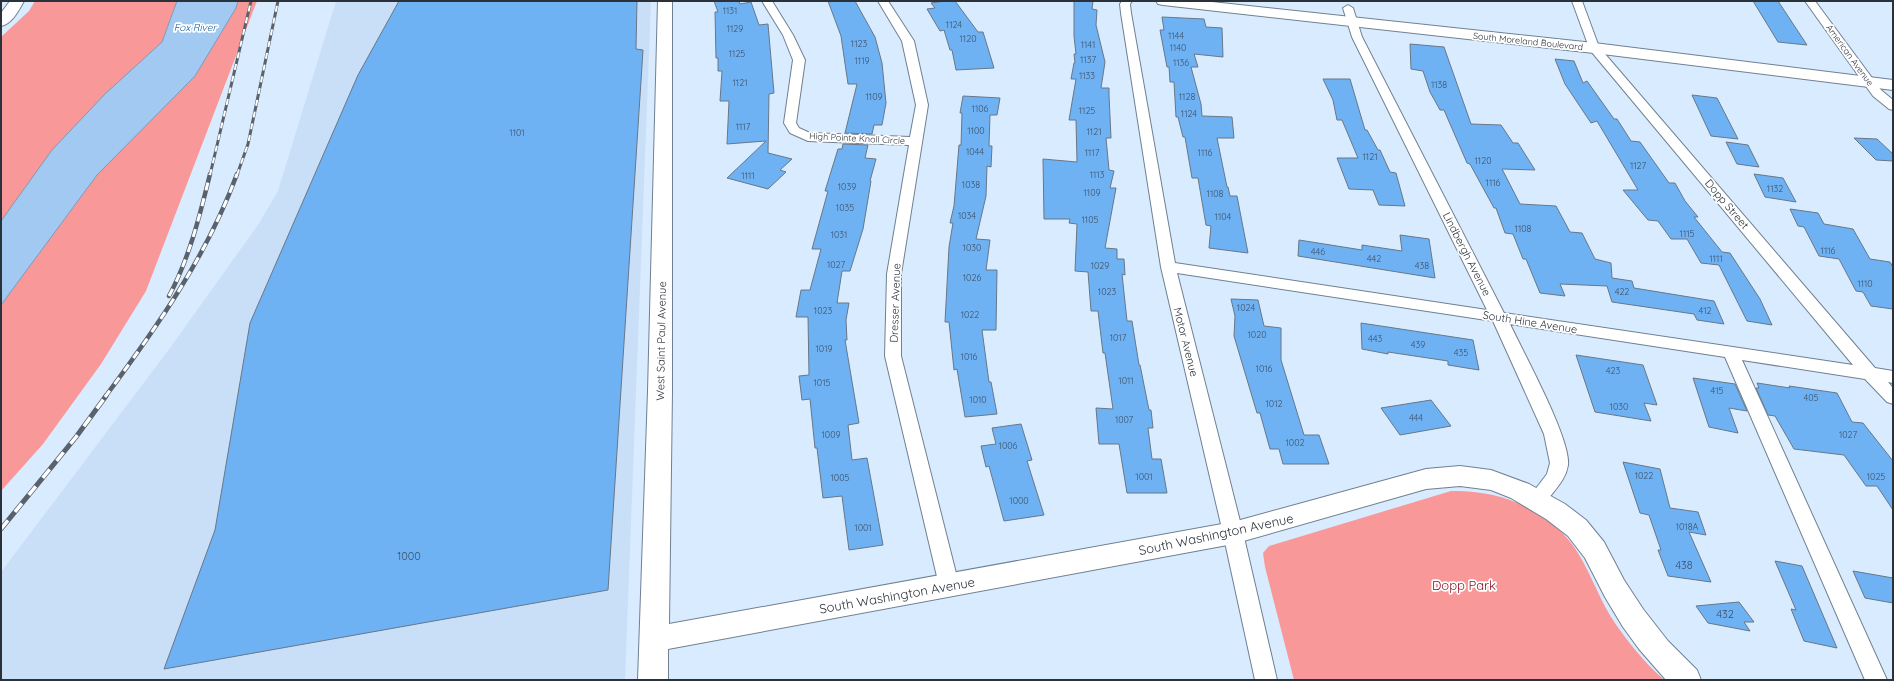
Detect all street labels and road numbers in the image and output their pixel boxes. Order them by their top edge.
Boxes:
street label: American Avenue [1824,22,1876,88]
street label: South Moreland Boulevard [1473,30,1583,52]
street label: High Pointe Knoll Circle [809,130,905,146]
street label: Dopp Street [1702,176,1752,232]
street label: Lindbergh Avenue [1440,210,1494,298]
street label: Dresser Avenue [887,263,903,343]
street label: West Saint Paul Avenue [653,281,669,401]
street label: Motor Avenue [1171,306,1201,378]
street label: South Hine Avenue [1482,308,1578,336]
street label: South Washington Avenue [1137,510,1295,558]
street label: South Washington Avenue [818,573,976,617]

